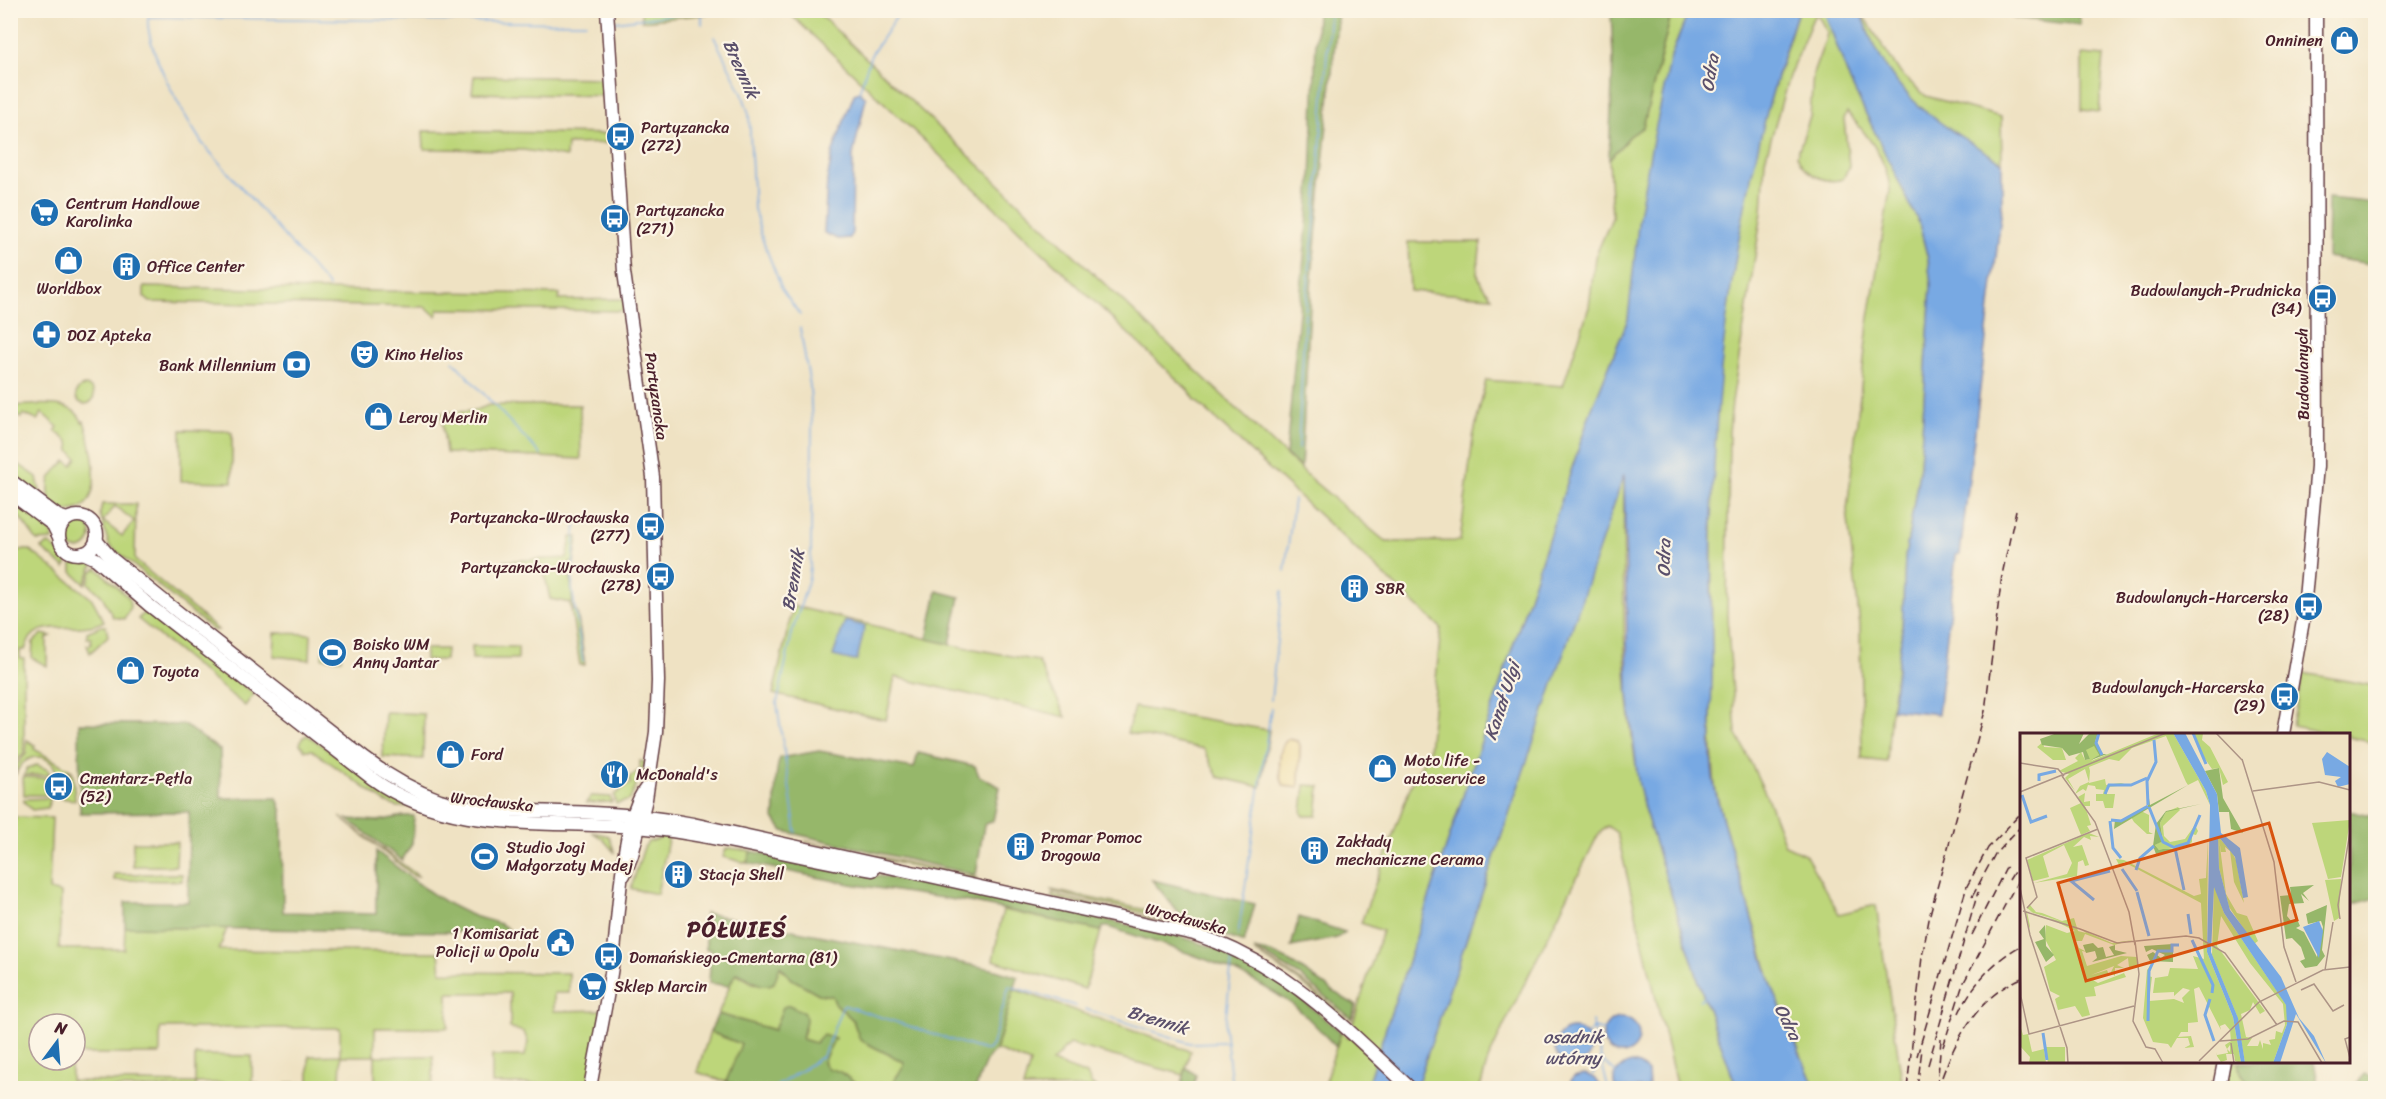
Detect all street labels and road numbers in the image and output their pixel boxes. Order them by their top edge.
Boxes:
street label: Budowlanych [2287,328,2318,420]
street label: Partyzancka [636,350,677,442]
street label: Wrocławska [449,783,535,820]
street label: Wrocławska [1142,894,1230,943]

